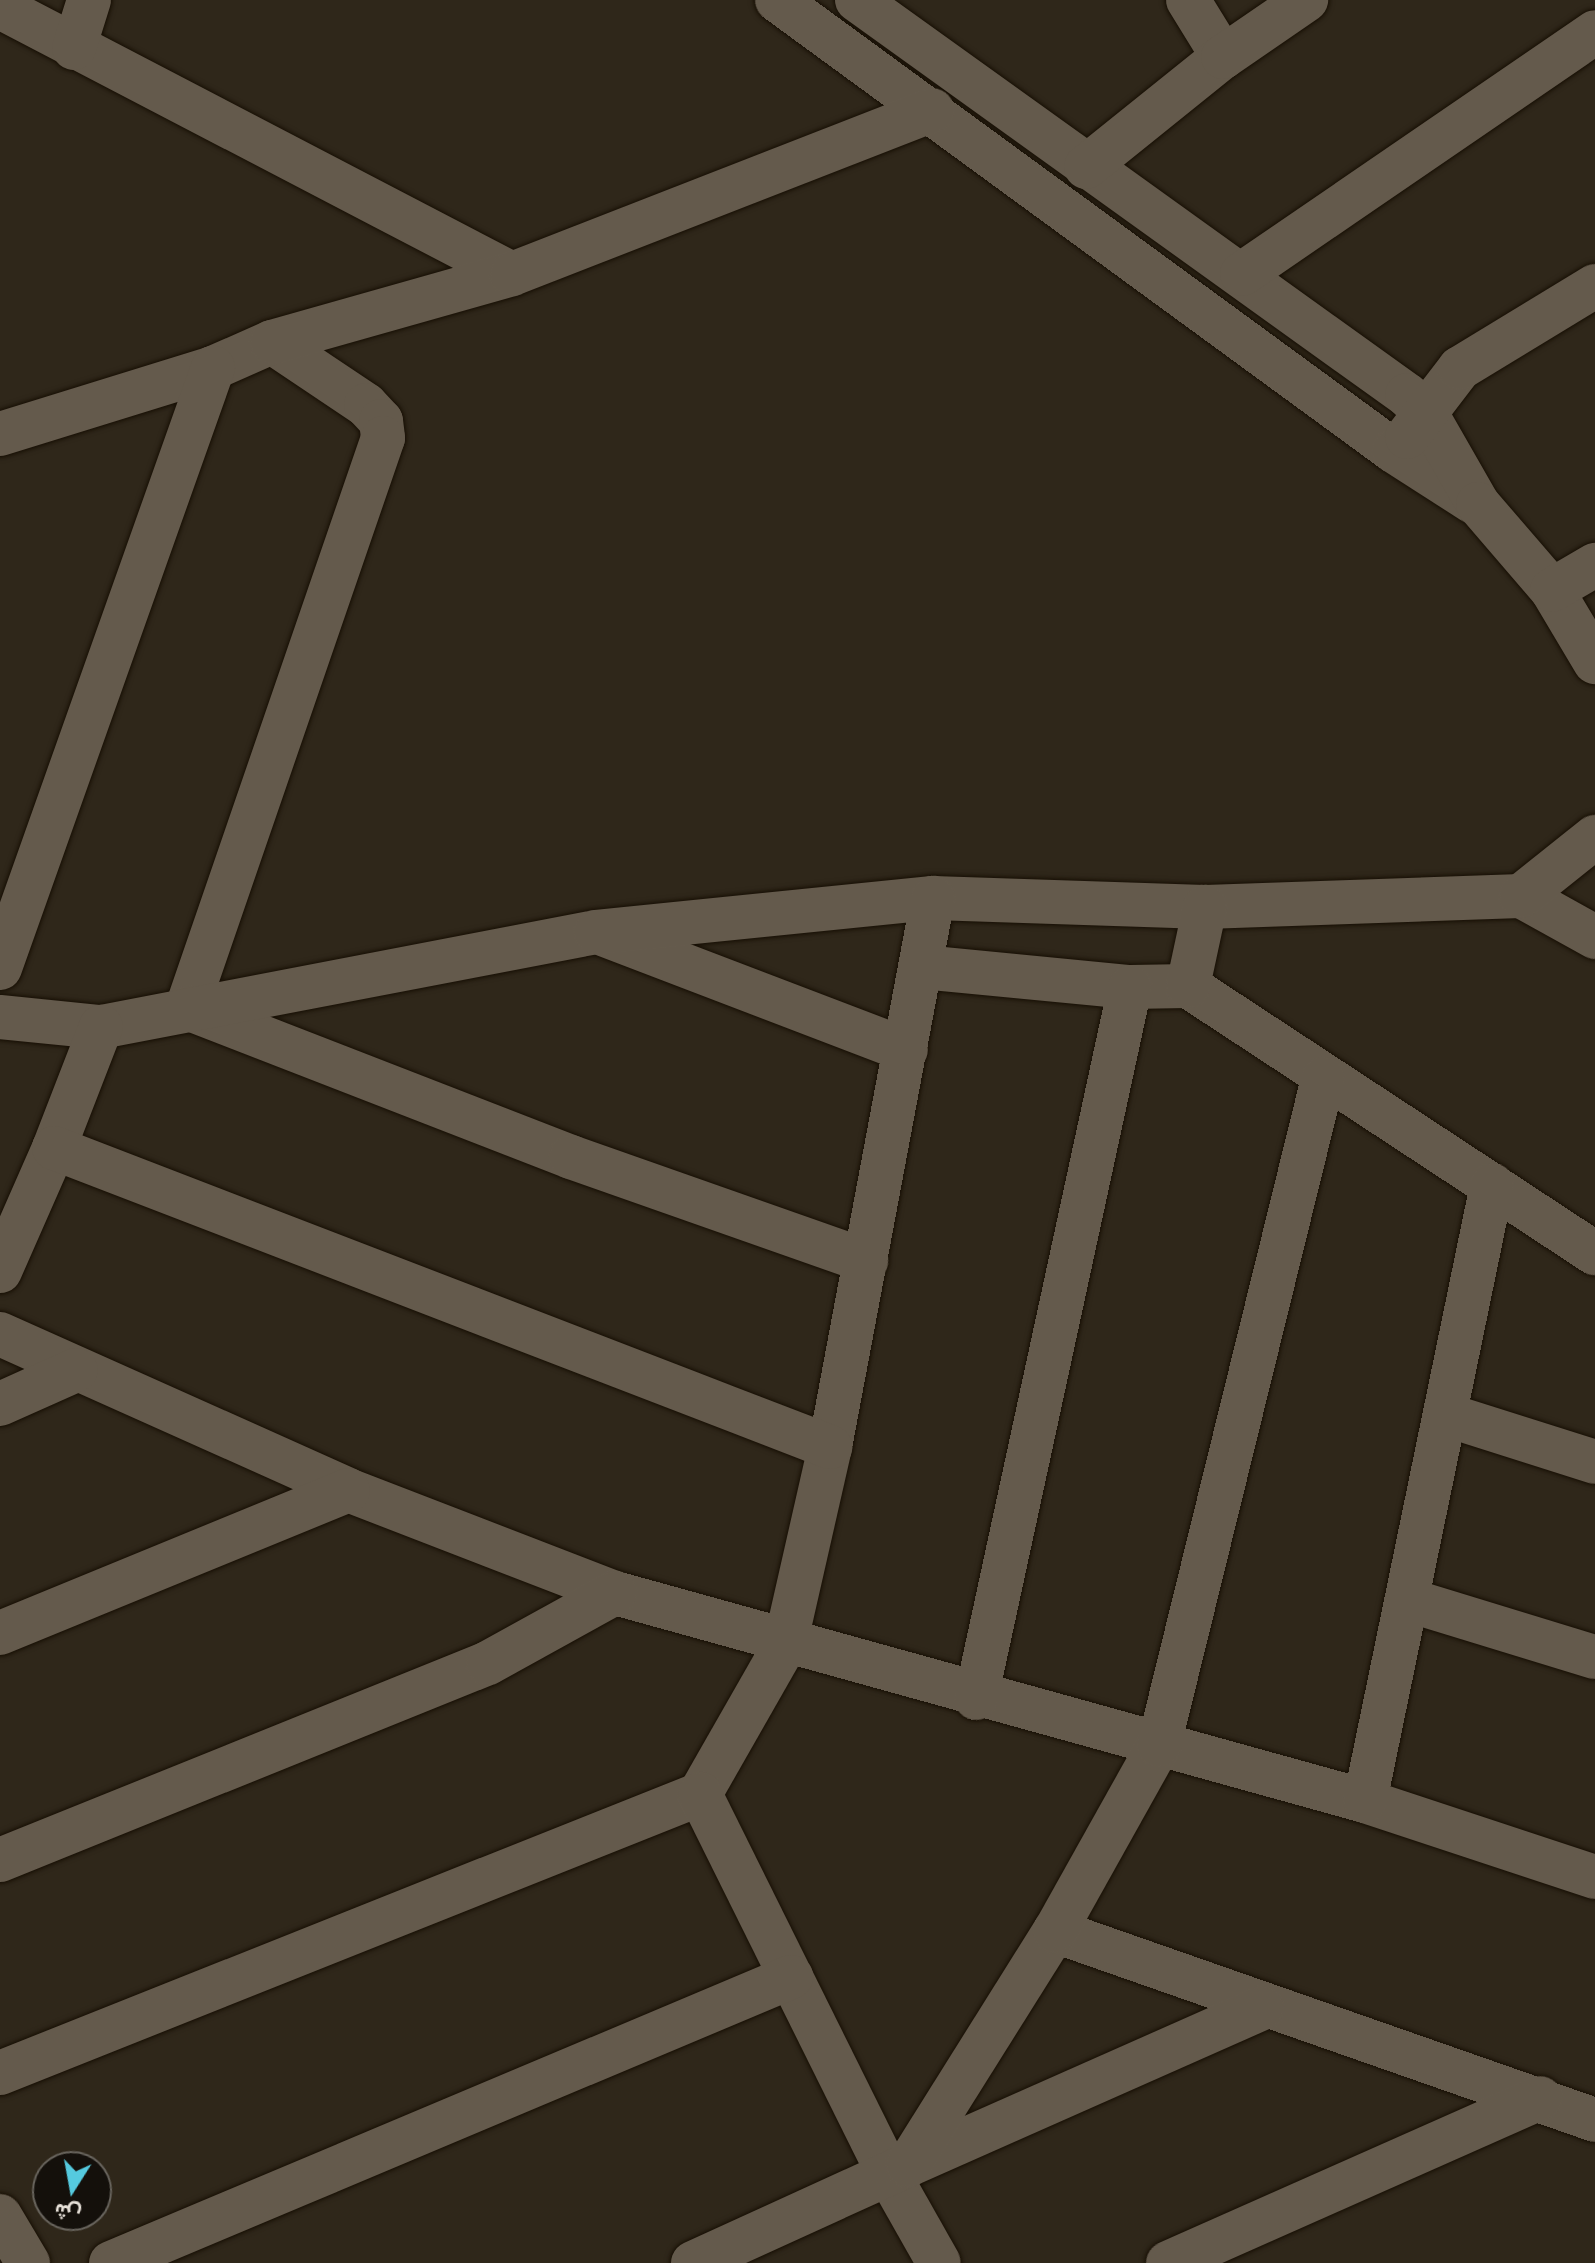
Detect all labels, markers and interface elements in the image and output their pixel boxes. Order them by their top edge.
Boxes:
north arrow [32,2151,112,2231]
text: ش [52,2195,84,2231]

